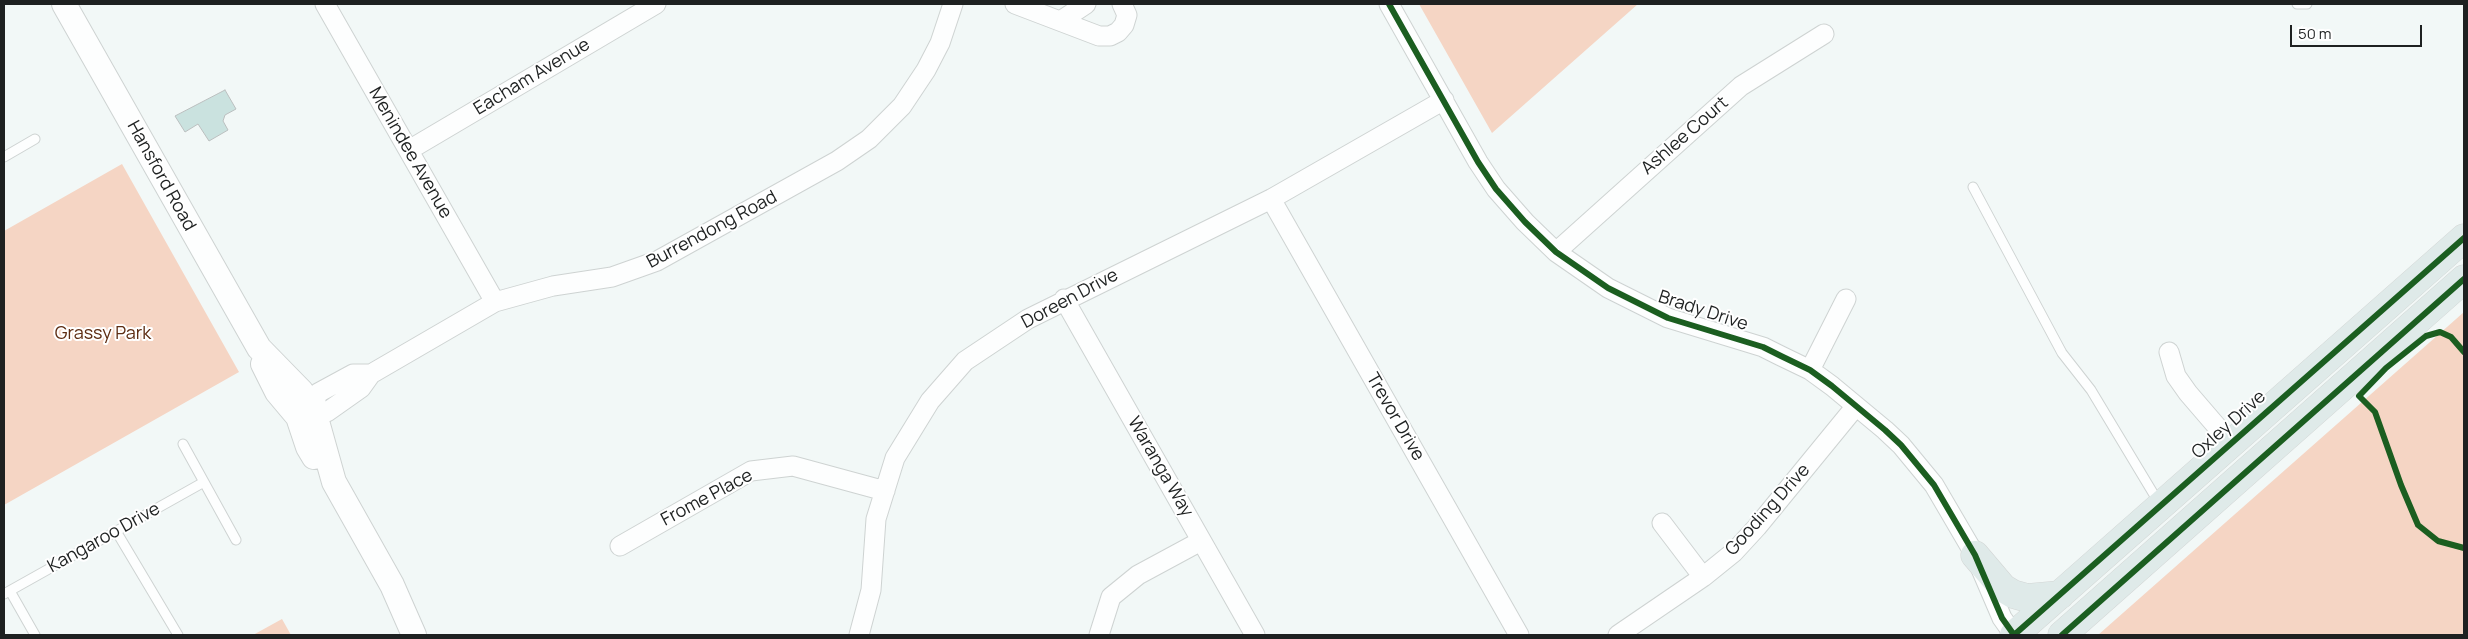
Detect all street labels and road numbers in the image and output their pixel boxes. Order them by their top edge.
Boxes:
street label: Eacham Avenue [470,34,594,120]
street label: Menindee Avenue [364,84,456,222]
street label: Ashlee Court [1637,92,1733,180]
street label: Hansford Road [122,117,200,235]
street label: Burrendong Road [643,187,781,273]
street label: Doreen Drive [1018,265,1122,333]
street label: Brady Drive [1655,286,1751,336]
street label: Trevor Drive [1361,369,1429,465]
street label: Oxley Drive [2188,386,2270,464]
street label: Waranga Way [1123,413,1197,521]
street label: Gooding Drive [1721,460,1815,560]
street label: Frome Place [658,465,756,531]
street label: Kangaroo Drive [44,498,164,578]

